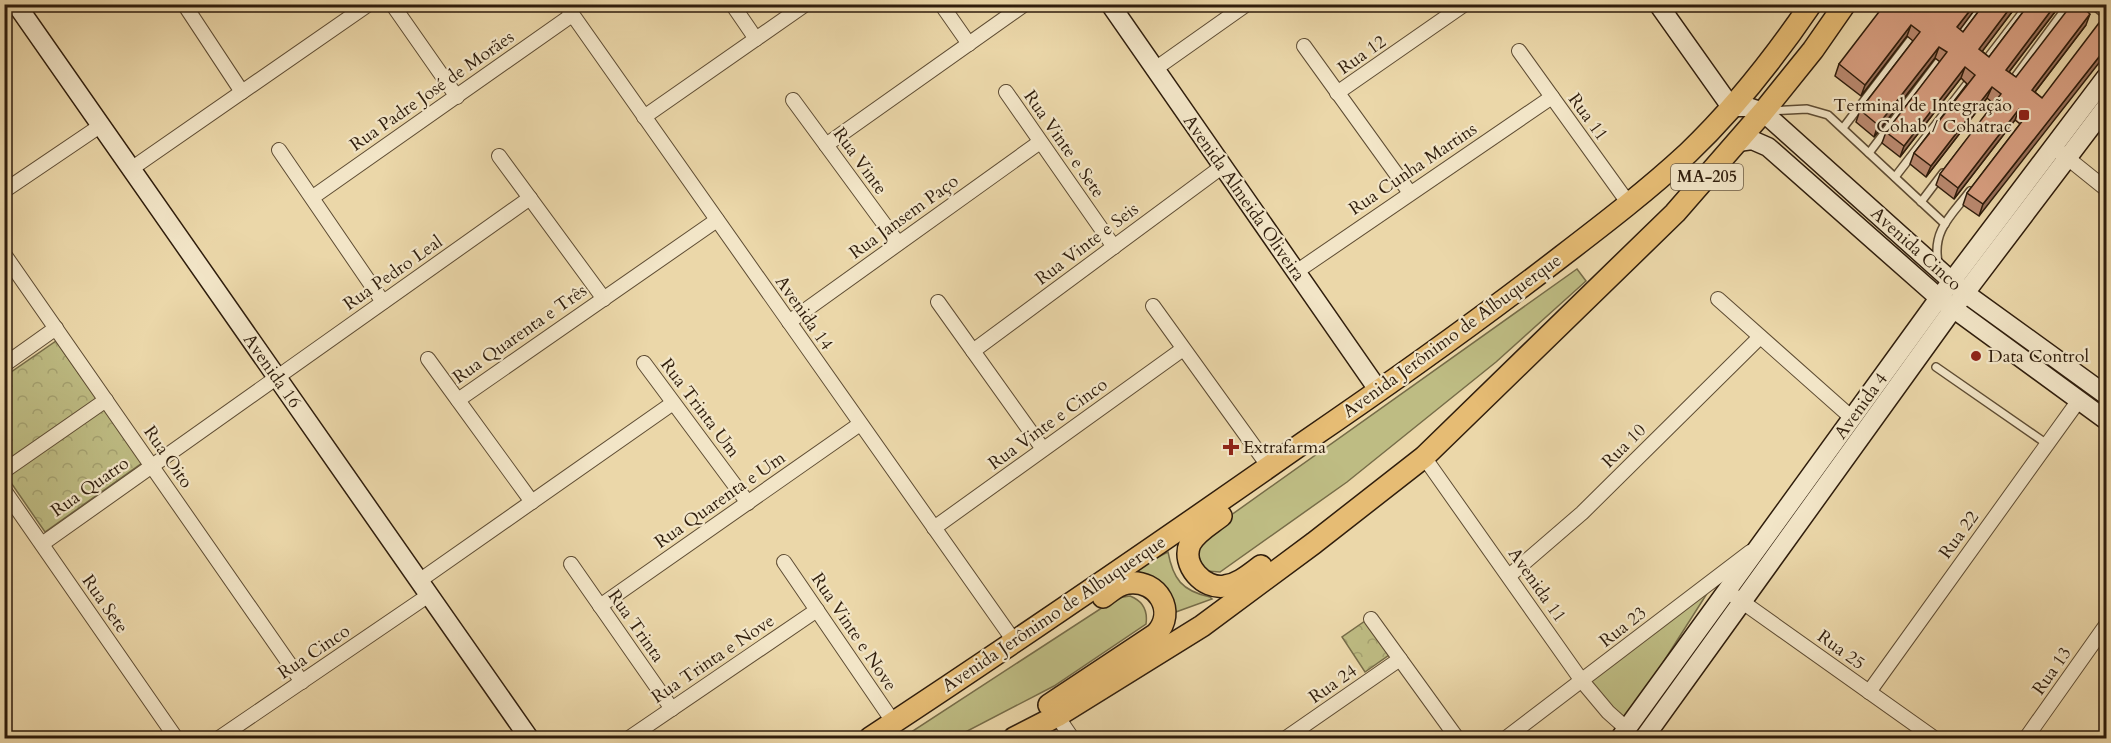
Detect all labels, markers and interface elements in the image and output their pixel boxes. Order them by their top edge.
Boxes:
street label: Rua Padre José de Morães [345,25,519,157]
street label: Rua 12 [1333,29,1391,81]
street label: Rua Vinte e Sete [1018,85,1110,203]
street label: Rua 11 [1562,88,1614,146]
place label: Terminal de Integração Cohab / Cohatrac [1833,93,2012,139]
marker: Terminal de Integração Cohab / Cohatrac [2017,108,2031,122]
street label: Avenida Almeida Oliveira [1177,110,1311,286]
street label: Rua Cunha Martins [1344,117,1482,221]
street label: Rua Vinte [827,122,893,200]
road number: MA-205 [1671,164,1743,190]
street label: Rua Jansem Paço [844,169,964,265]
street label: Rua Vinte e Seis [1030,197,1144,291]
street label: Avenida Cinco [1865,201,1967,297]
street label: Rua Pedro Leal [338,229,448,316]
street label: Avenida Jerônimo de Albuquerque [1338,248,1566,424]
street label: Avenida 14 [769,271,839,355]
street label: Rua Quarenta e Três [448,278,592,390]
street label: Avenida 16 [237,329,307,413]
place label: Data Control [1988,344,2089,369]
marker: Data Control [1969,349,1983,363]
street label: Rua Trinta Um [654,353,746,463]
street label: Avenida 4 [1828,368,1894,444]
street label: Rua Vinte e Cinco [983,372,1113,476]
street label: Rua 10 [1596,418,1652,474]
street label: Rua Oito [137,421,199,493]
place label: Extrafarma [1243,435,1326,460]
marker: Extrafarma [1224,440,1238,454]
street label: Rua Quarenta e Um [650,445,791,555]
street label: Rua Quatro [46,451,134,523]
street label: Rua 22 [1933,506,1985,564]
street label: Avenida Jerônimo de Albuquerque [937,530,1171,698]
street label: Avenida 11 [1502,543,1572,627]
street label: Rua Vinte e Nove [805,568,903,696]
street label: Rua Sete [76,570,134,638]
street label: Rua Trinta [602,585,670,668]
street label: Rua 23 [1594,601,1652,653]
street label: Rua Trinta e Nove [646,608,780,710]
street label: Rua Cinco [273,619,355,685]
street label: Rua 25 [1812,624,1870,676]
street label: Rua 13 [2026,642,2078,700]
street label: Rua 24 [1304,658,1362,710]

